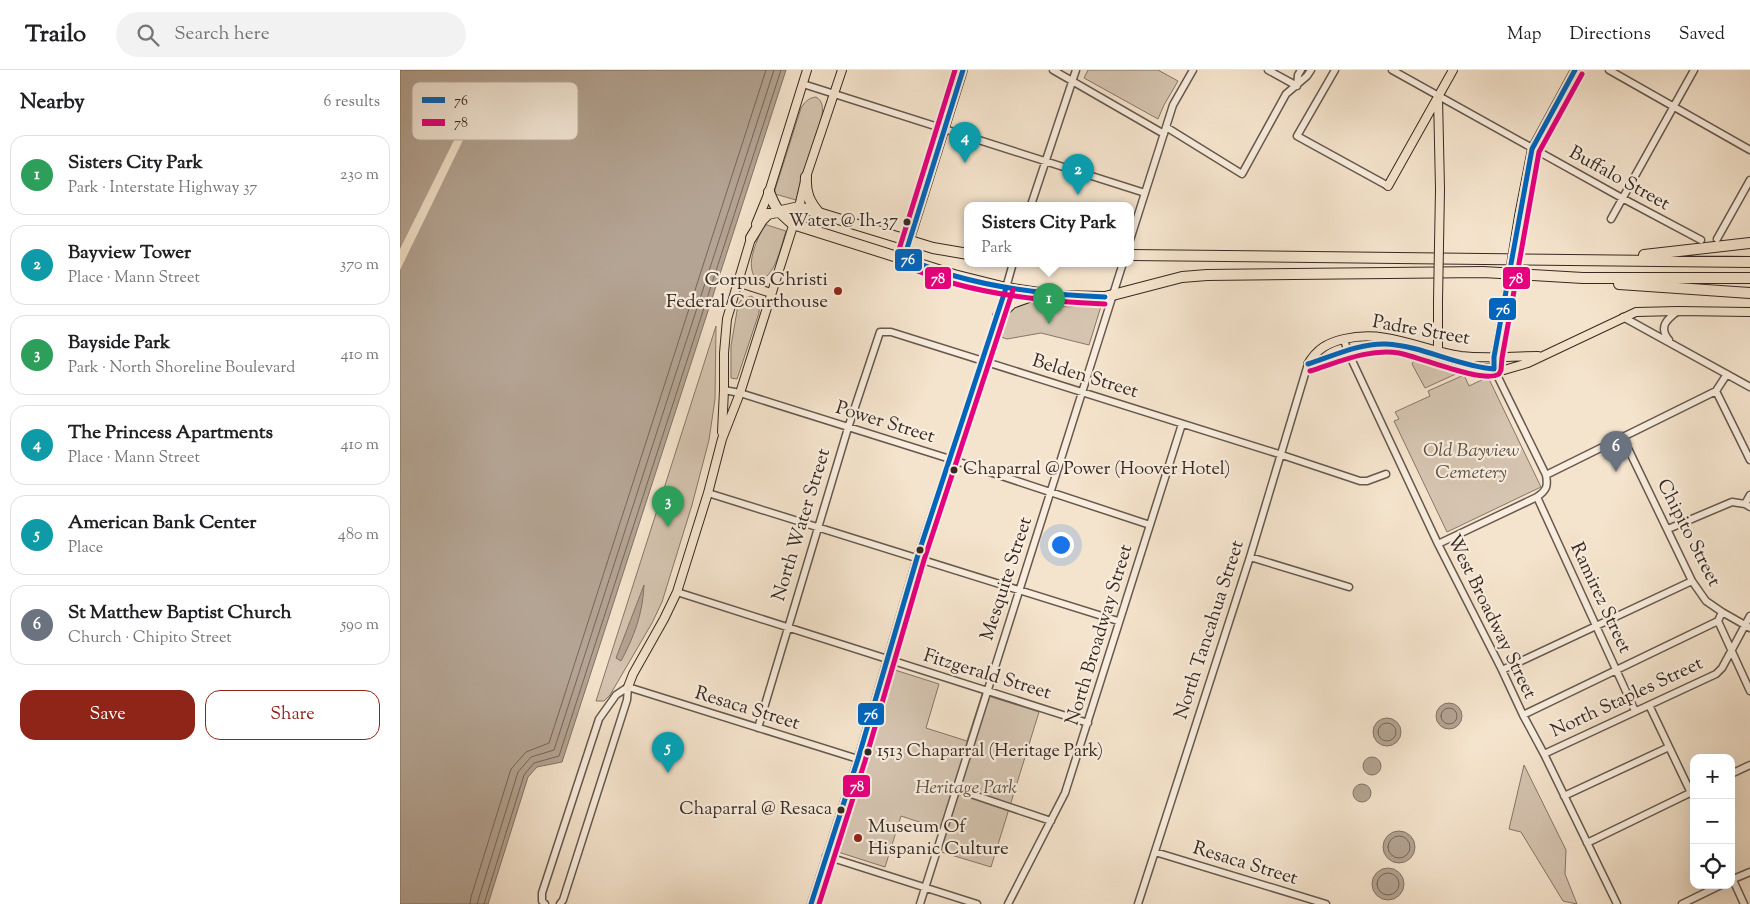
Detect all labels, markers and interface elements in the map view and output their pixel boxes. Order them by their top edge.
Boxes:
search box [116,12,466,57]
text: Trailo [25,18,86,52]
icon: search [134,21,162,49]
text: Search here [174,21,270,48]
text: Map [1507,22,1542,48]
text: Directions [1570,22,1651,48]
text: Saved [1679,22,1725,48]
legend [412,82,578,140]
text: Nearby [20,88,85,118]
text: 6 results [324,91,380,114]
text: 76 [454,92,468,112]
text: 78 [454,114,468,134]
pin: 4 [949,122,981,163]
street label: Buffalo Street [1564,140,1675,218]
text: Sisters City Park [68,150,203,177]
pin: 2 [1062,154,1094,195]
text: 1 [34,164,40,187]
text: 230 m [340,164,379,187]
text: Park · Interstate Highway 37 [68,177,257,200]
popup [964,202,1134,267]
place label: Water @ Ih-37 [789,209,898,235]
text: Sisters City Park [982,210,1116,237]
marker: Water @ Ih-37 [902,217,912,227]
text: Park [982,237,1012,260]
text: Bayview Tower [68,240,191,267]
line badge: 76 [894,248,923,272]
text: 76 [901,251,915,271]
text: 2 [33,254,41,277]
text: 370 m [340,254,379,277]
line badge: 78 [924,266,952,290]
line badge: 78 [1502,266,1531,290]
text: Place · Mann Street [68,267,200,290]
place label: Corpus Christi Federal Courthouse [666,267,828,316]
text: 78 [931,270,945,290]
text: 78 [1509,270,1523,290]
pin: 1 [1033,283,1065,324]
marker: Corpus Christi Federal Courthouse [832,285,844,297]
line badge: 76 [1488,297,1517,321]
text: 76 [1496,301,1510,321]
street label: Padre Street [1370,309,1472,353]
text: Bayside Park [68,330,170,357]
text: 3 [34,344,40,367]
text: 410 m [341,344,379,367]
street label: Belden Street [1029,348,1142,406]
text: Park · North Shoreline Boulevard [68,357,295,380]
street label: Power Street [832,395,938,451]
text: The Princess Apartments [68,420,273,447]
pin: 6 [1600,431,1632,472]
text: 4 [33,434,41,457]
text: 410 m [341,434,379,457]
park label: Old Bayview Cemetery [1423,438,1519,487]
street label: North Water Street [766,445,838,605]
text: Place · Mann Street [68,447,200,470]
place label: Chaparral @ Power (Hoover Hotel) [963,457,1230,483]
marker: Chaparral @ Power (Hoover Hotel) [949,465,959,475]
street label: Chipito Street [1649,474,1727,592]
pin: 3 [652,486,684,527]
text: American Bank Center [68,510,256,537]
street label: Mesquite Street [974,513,1040,644]
text: 5 [34,524,40,547]
text: 480 m [338,524,379,547]
street label: West Broadway Street [1439,530,1543,704]
your location [1048,532,1074,558]
text: Place [68,537,103,560]
street label: North Tancahua Street [1168,537,1252,723]
street label: Ramirez Street [1562,538,1638,658]
street label: North Broadway Street [1060,541,1141,729]
unlabelled marker [915,545,925,555]
text: St Matthew Baptist Church [68,600,292,627]
text: 6 [33,614,41,637]
text: 590 m [341,614,379,637]
text: Church · Chipito Street [68,627,232,650]
street label: Fitzgerald Street [920,643,1055,707]
street label: North Staples Street [1546,651,1708,745]
street label: Resaca Street [691,680,803,738]
button: Save [20,690,195,740]
button: Share [205,690,380,740]
line badge: 76 [857,702,885,726]
text: 76 [864,706,878,726]
pin: 5 [652,732,684,773]
place label: 1513 Chaparral (Heritage Park) [877,739,1103,765]
marker: 1513 Chaparral (Heritage Park) [863,747,873,757]
map controls [1690,754,1735,889]
button: + [1690,754,1735,799]
line badge: 78 [842,774,871,798]
park label: Heritage Park [915,775,1017,802]
text: 78 [850,778,864,798]
place label: Chaparral @ Resaca [679,797,832,823]
button: − [1690,799,1735,844]
marker: Chaparral @ Resaca [836,805,846,815]
place label: Museum Of Hispanic Culture [868,814,1009,863]
marker: Museum Of Hispanic Culture [852,832,864,844]
street label: Resaca Street [1189,835,1301,893]
button: locate [1690,844,1735,889]

